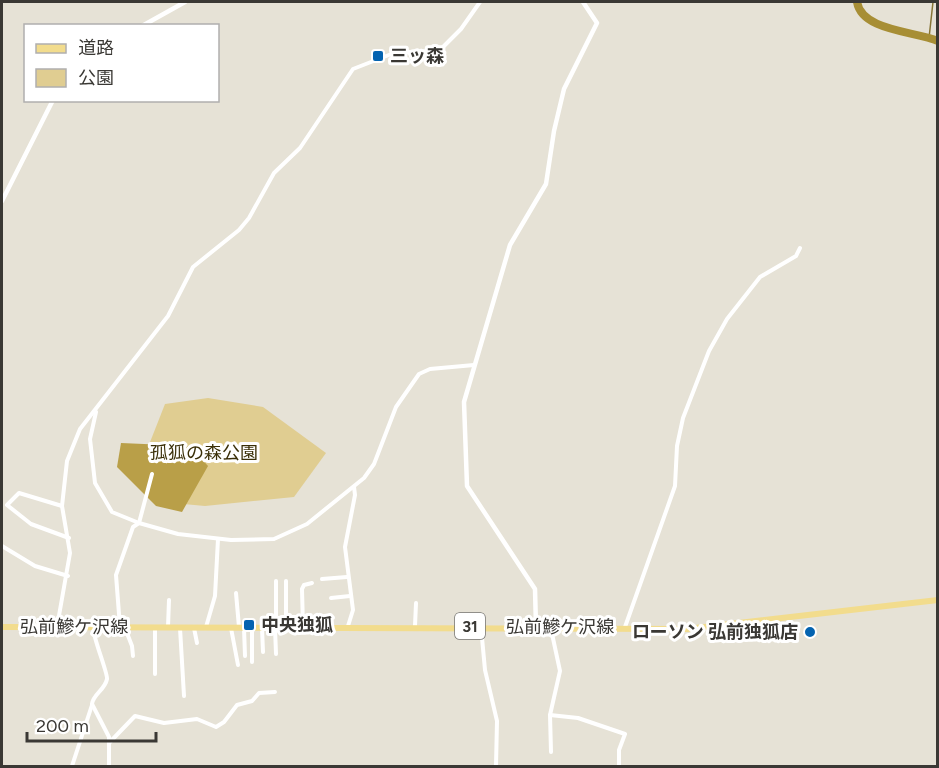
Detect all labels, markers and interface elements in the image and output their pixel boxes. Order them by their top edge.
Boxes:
legend [24,24,219,102]
text: 道路 [78,37,114,59]
place label: 三ッ森 [390,45,444,67]
marker: 三ッ森 [371,49,385,63]
text: 公園 [78,67,114,89]
park label: 孤狐の森公園 [150,442,258,464]
road number: 31 [455,613,485,639]
place label: 中央独狐 [261,614,333,636]
street label: 弘前鰺ケ沢線 [20,616,128,638]
street label: 弘前鰺ケ沢線 [506,616,614,638]
marker: 中央独狐 [242,618,256,632]
place label: ローソン 弘前独狐店 [632,621,798,643]
marker: ローソン 弘前独狐店 [803,625,817,639]
scale bar [27,705,156,743]
text: 200 m [36,715,89,737]

